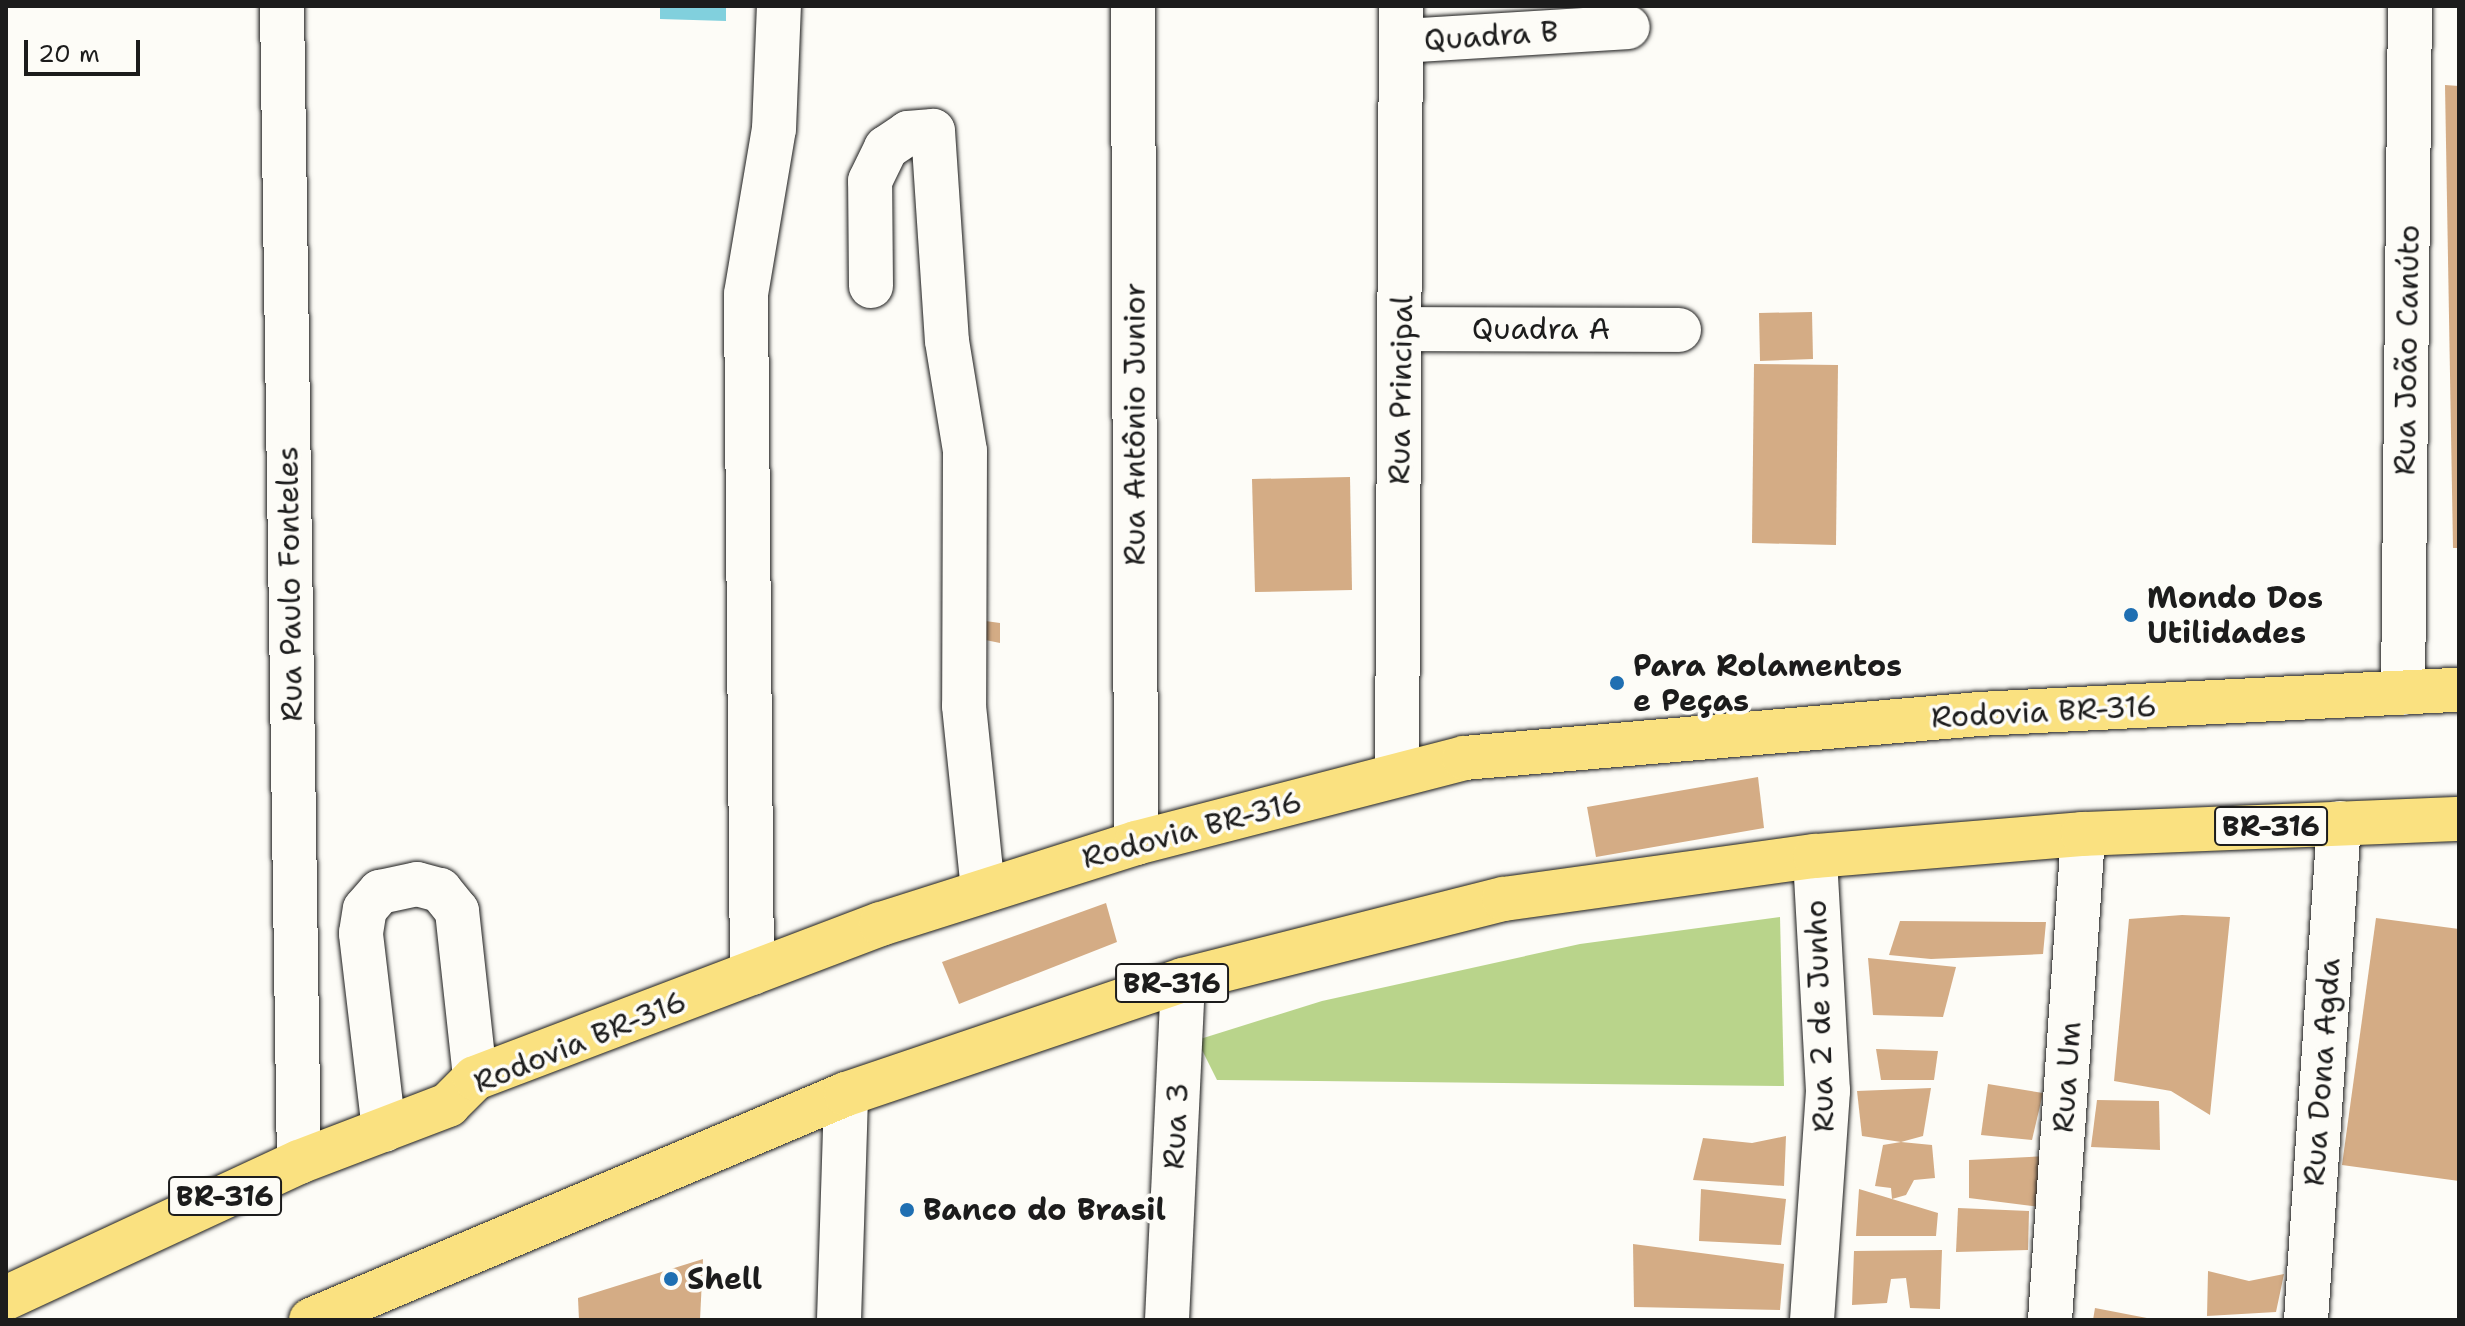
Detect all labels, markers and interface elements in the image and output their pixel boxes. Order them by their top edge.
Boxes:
street label: Quadra B [1423,13,1559,59]
scale bar [28,24,144,74]
text: 20 m [38,38,100,70]
street label: Rua João Canúto [2387,224,2427,476]
street label: Rua Antônio Junior [1117,282,1153,566]
street label: Rua Principal [1381,295,1421,485]
street label: Quadra A [1472,311,1610,347]
street label: Rua Paulo Fonteles [270,446,310,722]
place label: Mondo Dos Utilidades [2147,580,2323,650]
marker: Mondo Dos Utilidades [2122,606,2140,624]
place label: Para Rolamentos e Peças [1633,648,1902,718]
marker: Para Rolamentos e Peças [1608,674,1626,692]
street label: Rodovia BR-316 [1930,688,2158,736]
street label: Rodovia BR-316 [1078,783,1306,877]
road number: BR-316 [2213,802,2329,850]
street label: Rua 2 de Junho [1798,899,1842,1133]
street label: Rua Dona Agda [2296,957,2348,1187]
road number: BR-316 [1114,959,1230,1007]
street label: Rodovia BR-316 [468,983,692,1101]
street label: Rua Um [2045,1020,2089,1134]
street label: Rua 3 [1156,1082,1196,1170]
road number: BR-316 [167,1172,283,1220]
place label: Banco do Brasil [923,1192,1166,1228]
marker: Banco do Brasil [898,1201,916,1219]
place label: Shell [687,1261,762,1297]
marker: Shell [662,1270,680,1288]

